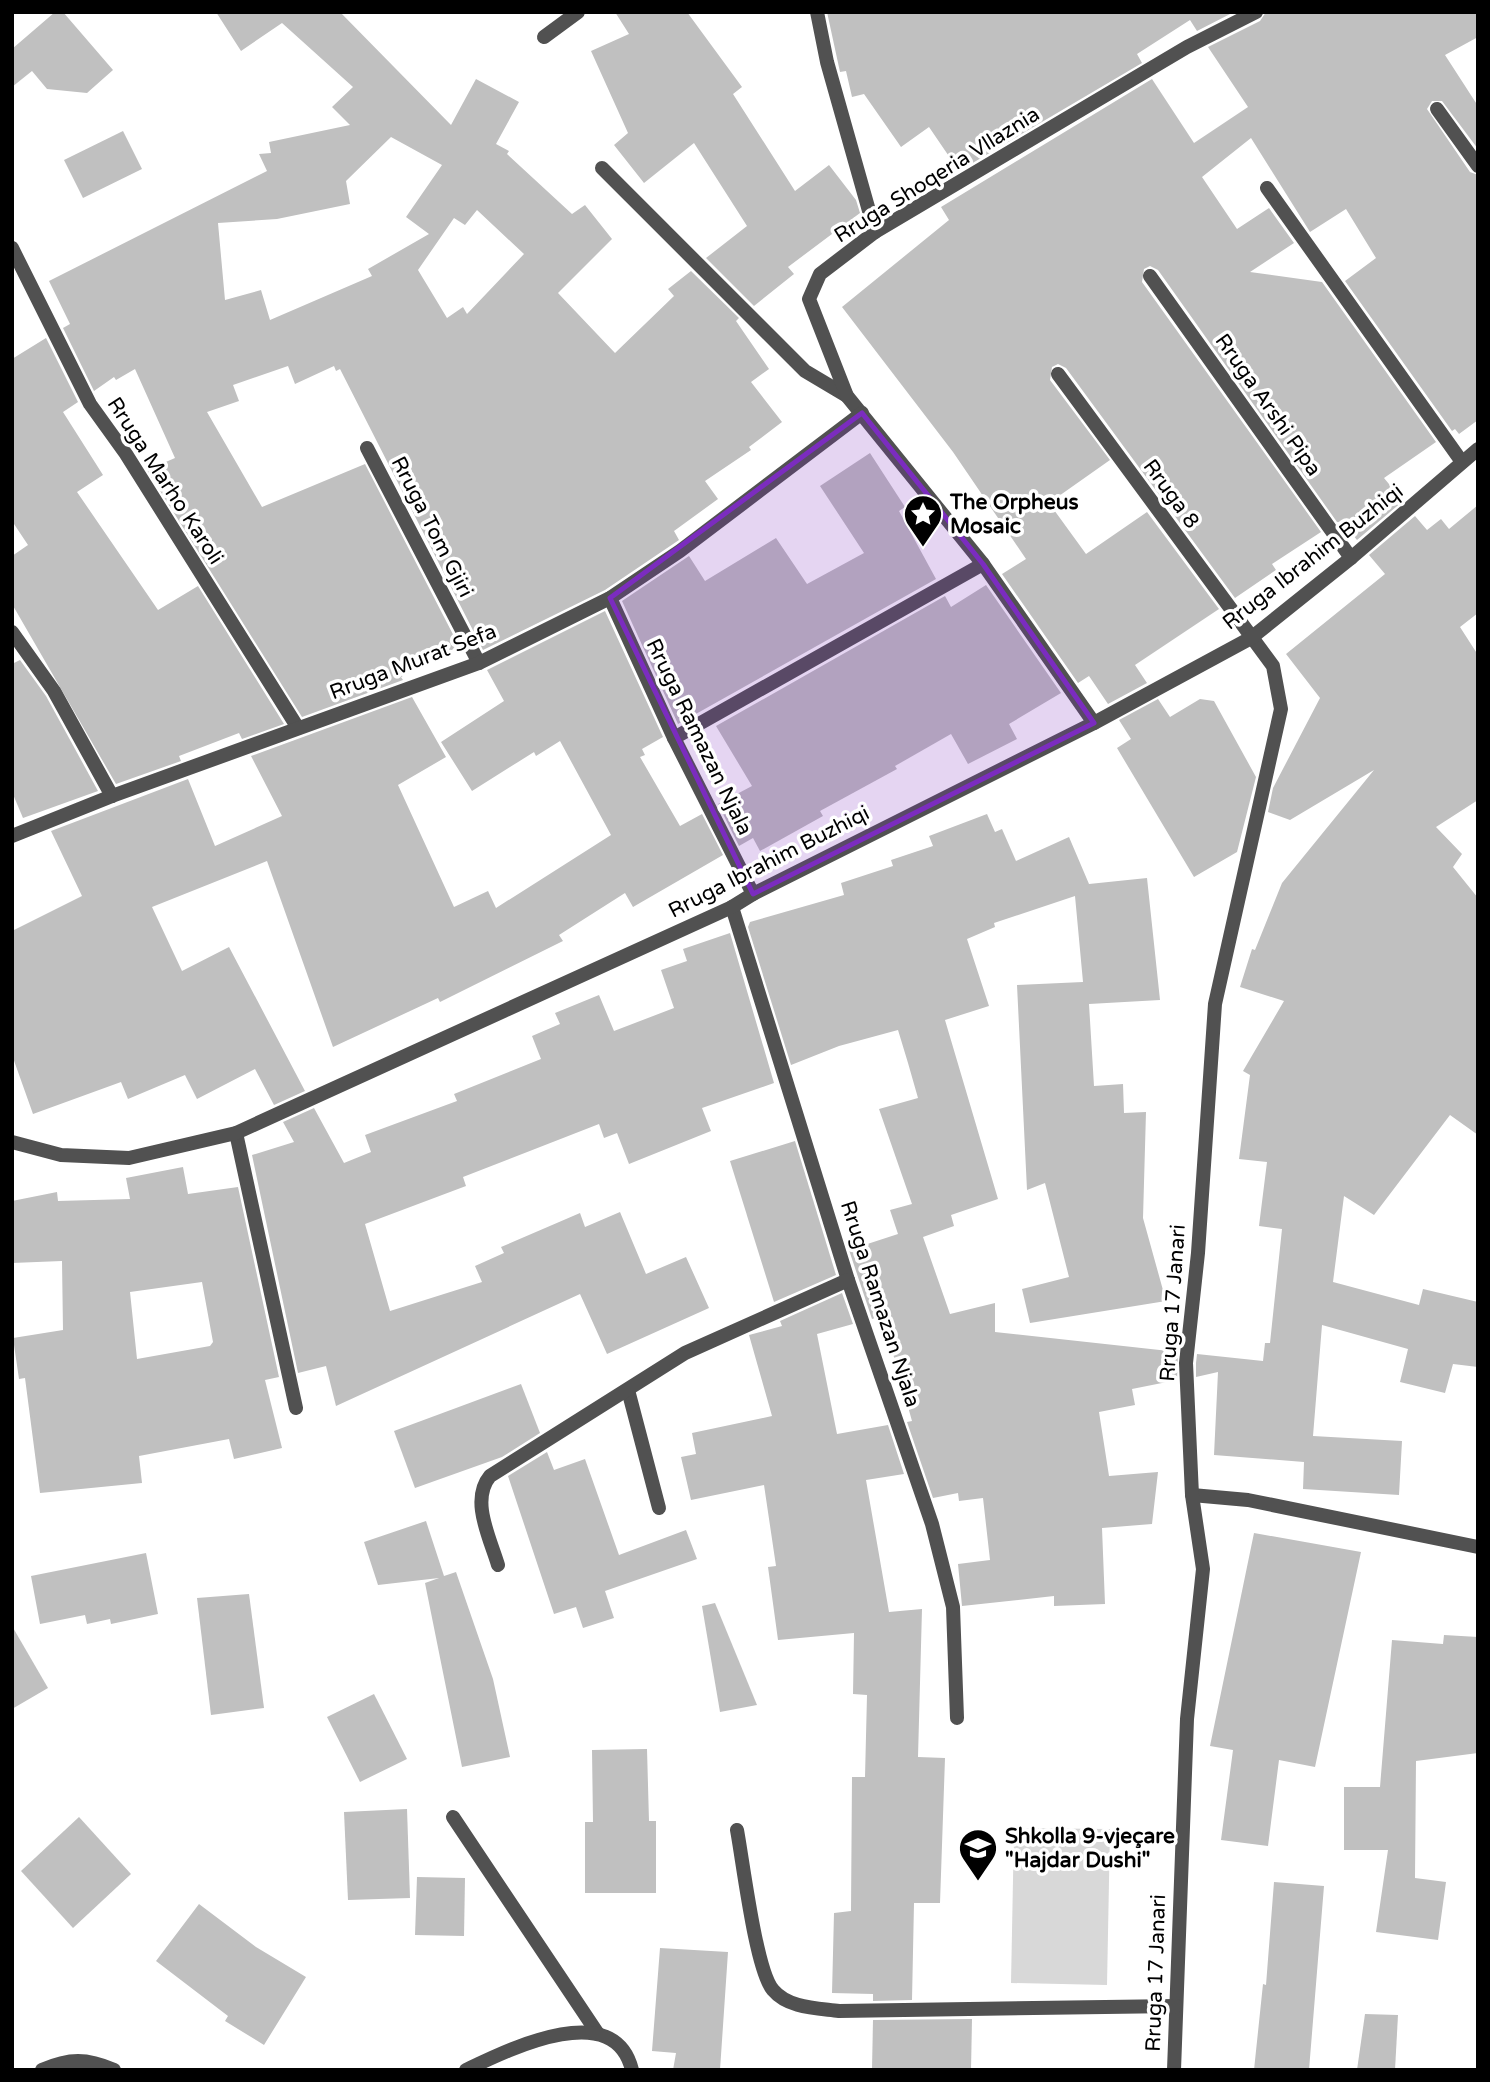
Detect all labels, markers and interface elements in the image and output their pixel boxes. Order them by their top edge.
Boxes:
street label: Rruga Shoqeria Vllaznia [830,102,1044,248]
street label: Rruga Arshi Pipa [1210,329,1326,481]
street label: Rruga Marho Karoli [102,393,228,569]
street label: Rruga Tom Gjiri [386,452,478,602]
street label: Rruga 8 [1138,454,1204,534]
street label: Rruga Ibrahim Buzhiqi [1218,479,1408,635]
place label: The Orpheus Mosaic [949,490,1079,539]
place icon: The Orpheus Mosaic [902,493,944,548]
street label: Rruga Murat Sefa [326,619,500,705]
street label: Rruga Ramazan Njala [641,635,757,839]
street label: Rruga Ibrahim Buzhiqi [664,800,874,924]
street label: Rruga Ramazan Njala [835,1198,925,1410]
street label: Rruga 17 Janari [1155,1224,1191,1382]
place label: Shkolla 9-vjeçare "Hajdar Dushi" [1005,1824,1175,1873]
school or university icon: Shkolla 9-vjeçare "Hajdar Dushi" [957,1827,999,1882]
street label: Rruga 17 Janari [1141,1894,1171,2052]

